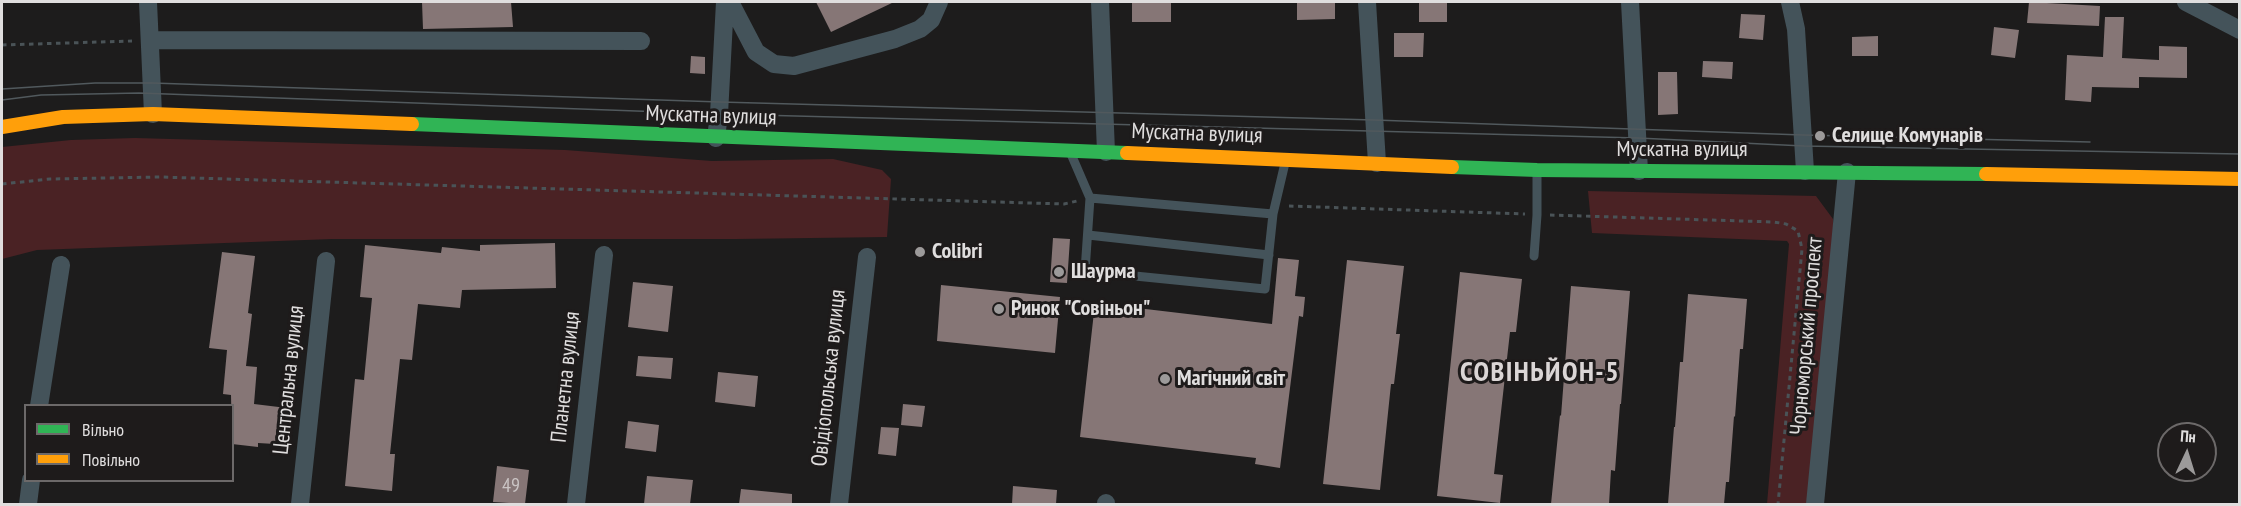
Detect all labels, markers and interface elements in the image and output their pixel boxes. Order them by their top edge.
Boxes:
street label: Мускатна вулиця [645,101,777,131]
street label: Мускатна вулиця [1131,119,1263,149]
place label: Селище Комунарів [1832,123,1983,149]
marker: Селище Комунарів [1813,129,1827,143]
street label: Мускатна вулиця [1616,137,1748,163]
street label: Чорноморський проспект [1785,236,1829,436]
place label: Colibri [932,239,983,265]
marker: Colibri [913,245,927,259]
place label: Шаурма [1071,259,1136,285]
marker: Шаурма [1052,265,1066,279]
street label: Овідіопольська вулиця [807,288,851,468]
place label: Ринок "Совіньон" [1011,296,1151,322]
marker: Ринок "Совіньон" [992,302,1006,316]
street label: Центральна вулиця [268,304,310,456]
street label: Планетна вулиця [546,310,586,444]
district label: СОВІНЬЙОН-5 [1460,356,1620,390]
place label: Магічний світ [1177,366,1285,392]
marker: Магічний світ [1158,372,1172,386]
legend [24,404,234,482]
text: Вільно [82,418,124,441]
north arrow [2157,422,2217,482]
text: Пн [2180,426,2197,447]
text: Повільно [82,448,140,471]
house number: 49 [502,474,520,498]

